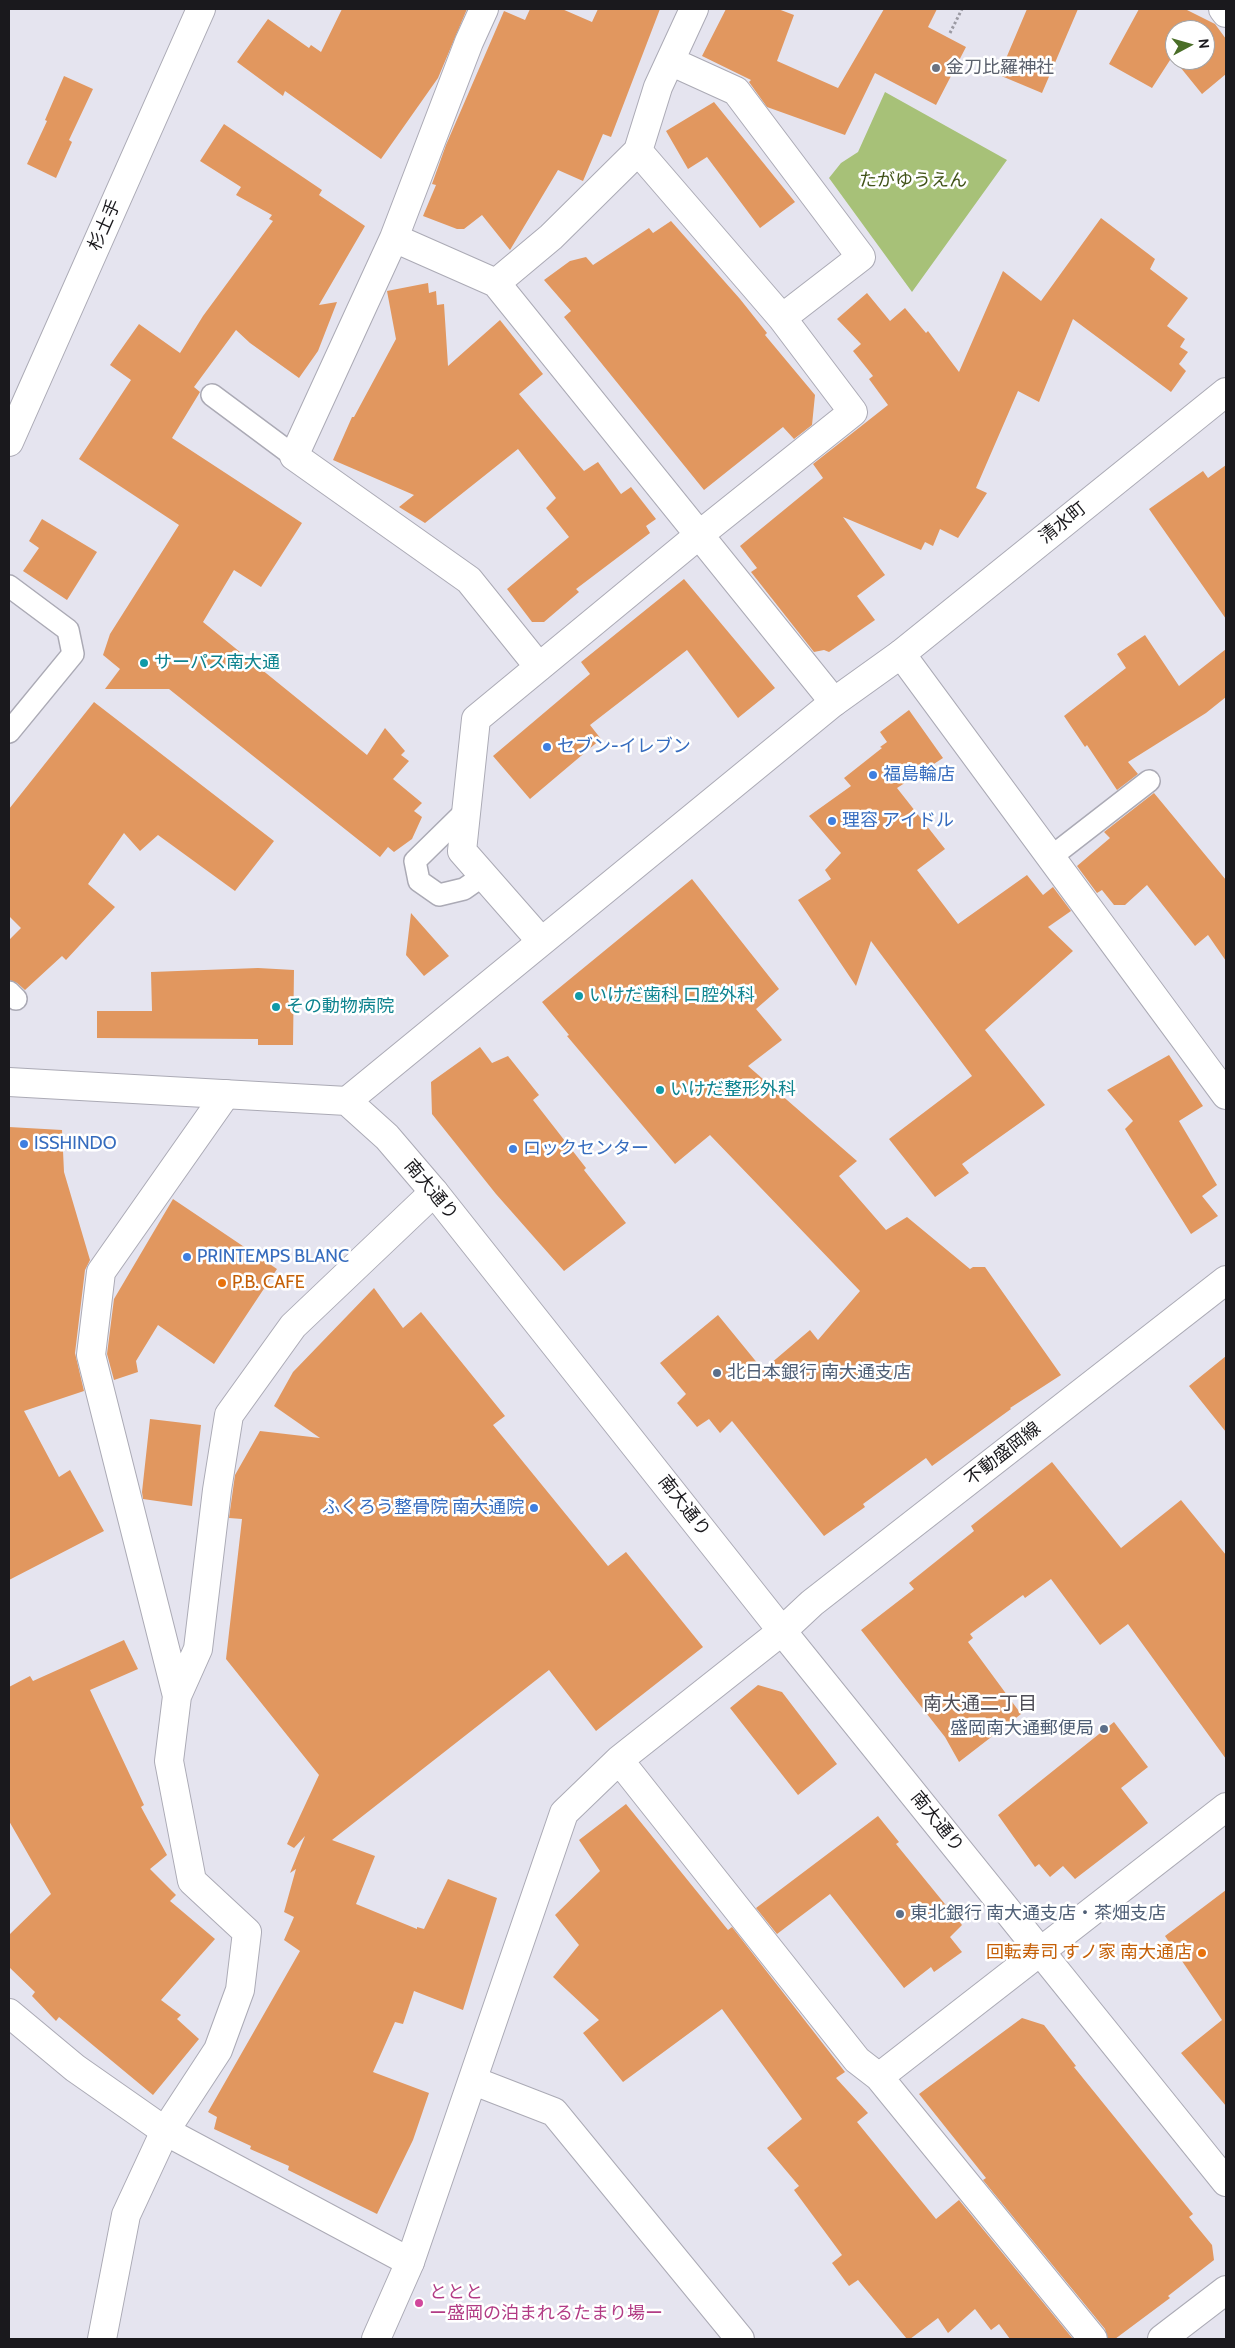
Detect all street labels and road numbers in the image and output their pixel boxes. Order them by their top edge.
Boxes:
street label: 杉土手 [84,196,126,254]
street label: 清水町 [1035,498,1091,548]
street label: 南大通り [400,1155,462,1225]
street label: 不動盛岡線 [961,1418,1045,1490]
street label: 南大通り [653,1471,715,1541]
street label: 南大通り [906,1787,968,1857]

